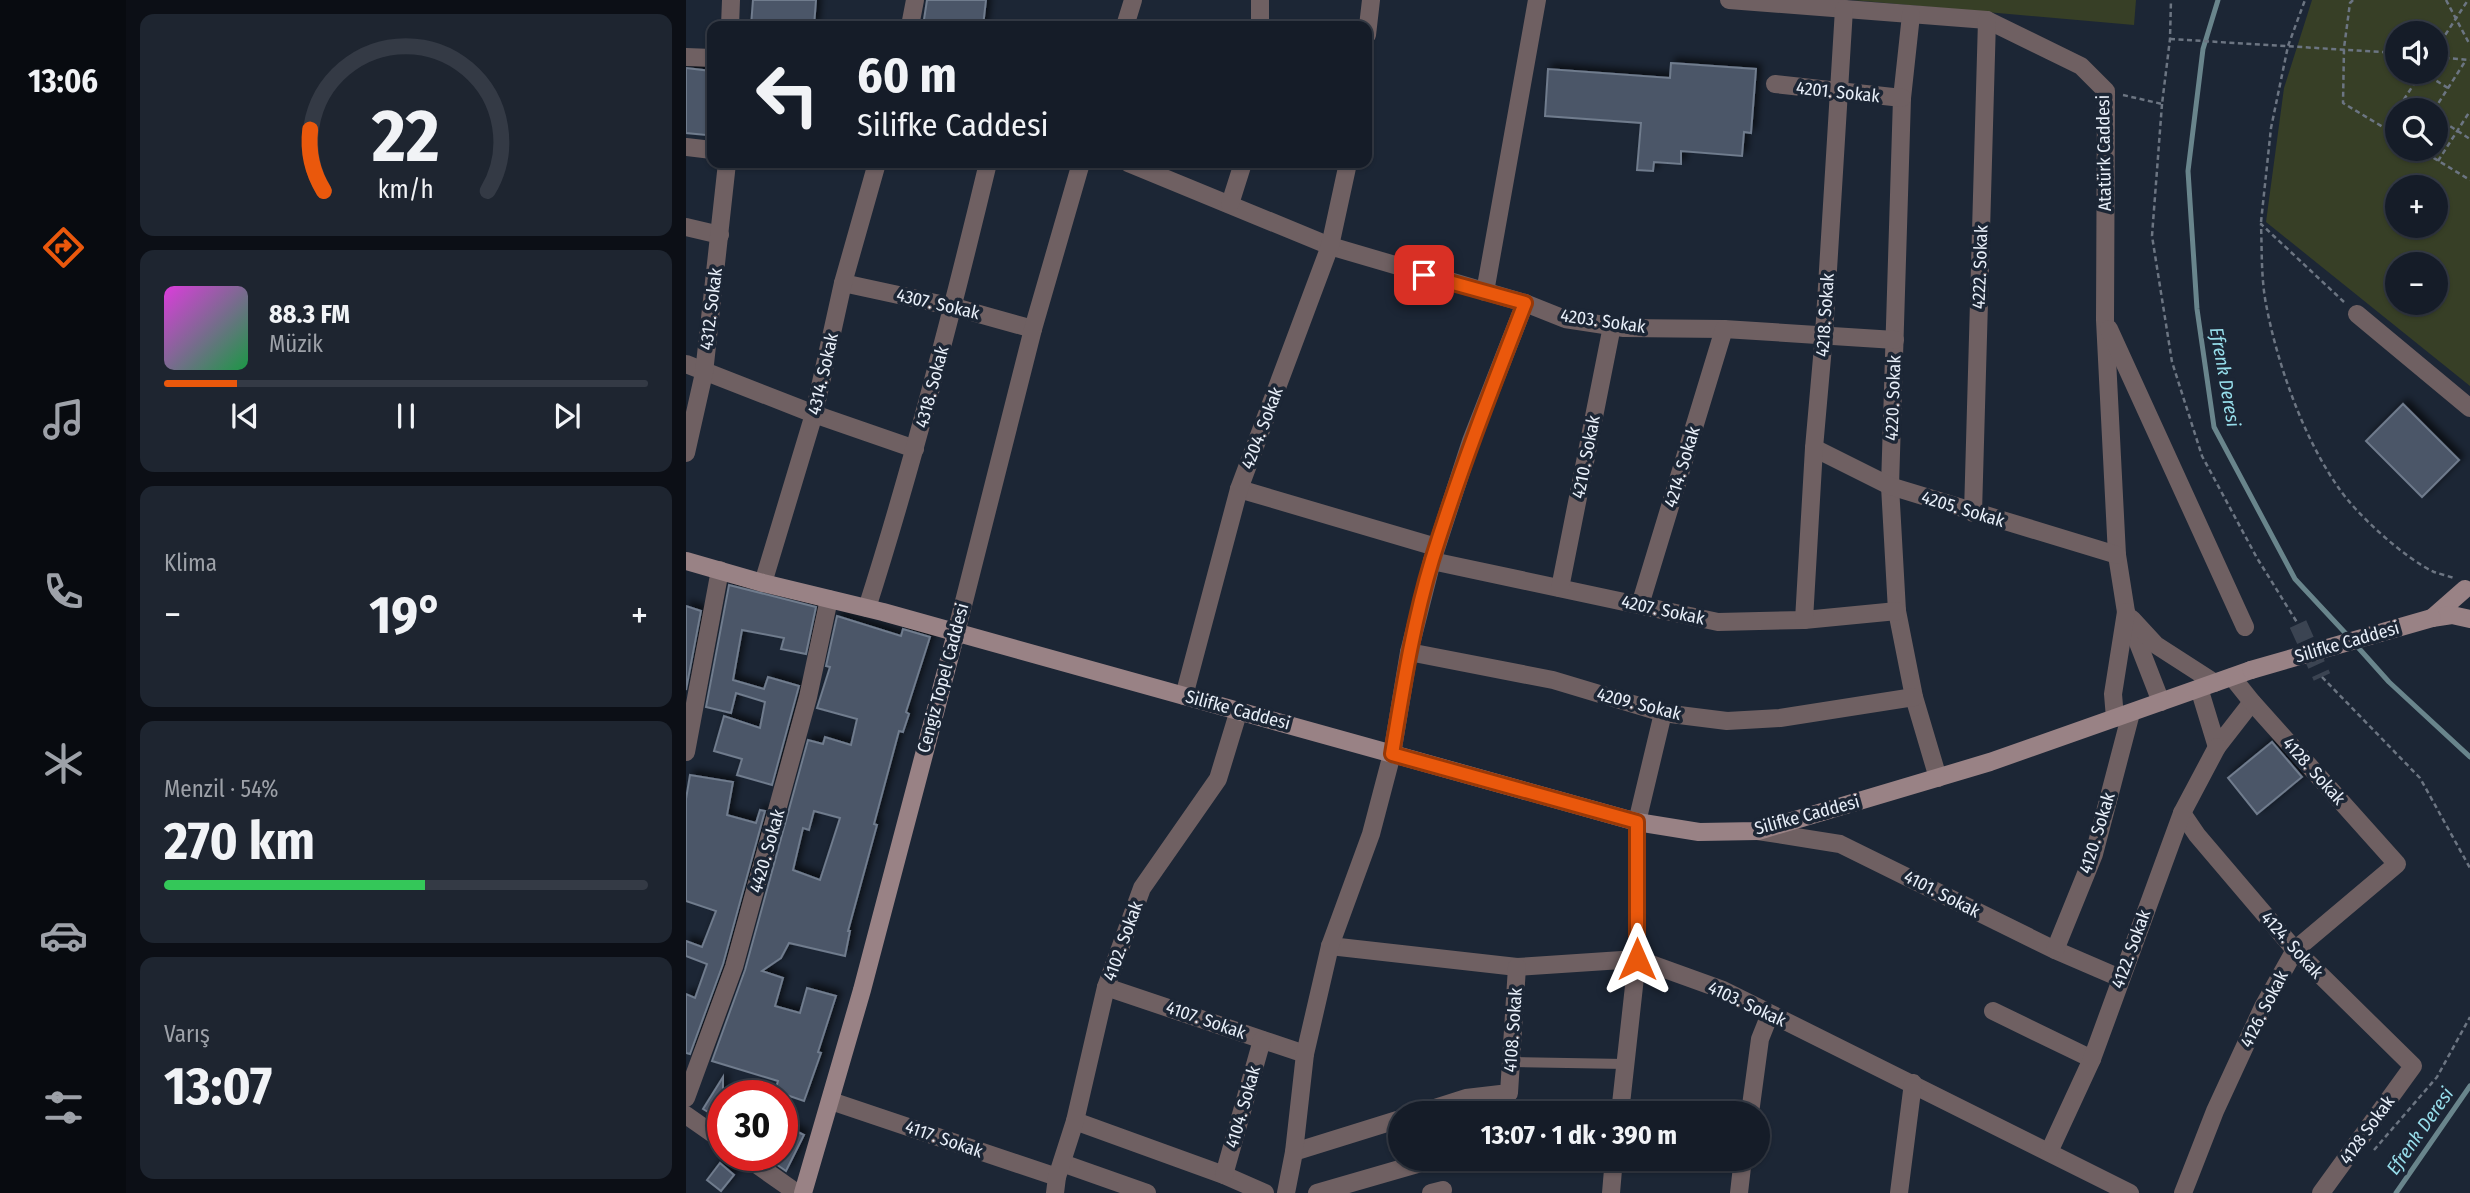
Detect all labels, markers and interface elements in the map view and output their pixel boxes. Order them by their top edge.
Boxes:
map controls [2385,21,2448,315]
button: sound [2385,21,2448,84]
text: 60 m [857,46,957,105]
icon: left [742,49,833,140]
text: 13:06 [28,62,98,100]
street label: 4201. Sokak [1795,77,1882,107]
text: 22 [371,93,440,180]
street label: Atatürk Caddesi [2092,95,2116,211]
button: search [2385,98,2448,161]
text: Silifke Caddesi [857,106,1049,144]
text: km/h [378,175,434,205]
button: + [2385,175,2448,238]
icon: directions [39,223,88,272]
street label: 4222. Sokak [1968,224,1992,309]
pin [1394,245,1454,305]
button: − [2385,252,2448,315]
icon: arrive [1405,256,1443,294]
street label: 4312. Sokak [695,266,727,351]
street label: 4218. Sokak [1811,272,1839,358]
street label: 4307. Sokak [894,284,982,324]
text: 88.3 FM [269,299,350,330]
street label: 4203. Sokak [1559,304,1647,338]
water label: Efrenk Deresi [2205,325,2245,429]
text: Müzik [269,330,323,358]
street label: 4314. Sokak [803,330,843,417]
street label: 4318. Sokak [911,343,954,430]
street label: 4220. Sokak [1881,354,1906,441]
street label: 4204. Sokak [1236,383,1288,472]
icon: music [39,395,88,444]
icon: previous [226,397,264,435]
icon: pause [387,397,425,435]
icon: next [548,397,586,435]
street label: 4210. Sokak [1567,413,1605,500]
street label: 4214. Sokak [1659,423,1705,510]
street label: 4205. Sokak [1919,486,2008,532]
text: Klima [164,549,217,577]
icon: phone [39,567,88,616]
text: 19° [369,584,443,647]
street label: 4207. Sokak [1619,590,1707,630]
text: − [164,592,181,638]
text: + [631,592,648,638]
street label: Cengiz Topel Caddesi [912,601,974,755]
street label: Silifke Caddesi [2292,617,2402,667]
street label: 4209. Sokak [1595,683,1684,725]
street label: Silifke Caddesi [1183,685,1293,735]
street label: 4128. Sokak [2278,733,2351,810]
icon: climate [39,739,88,788]
text: Menzil · 54% [164,775,278,803]
street label: 4120. Sokak [2074,789,2120,876]
street label: Silifke Caddesi [1752,790,1862,840]
street label: 4420. Sokak [745,806,790,896]
text: 270 km [164,810,315,873]
street label: 4101. Sokak [1900,865,1984,923]
street label: 4102. Sokak [1098,897,1148,984]
street label: 4122. Sokak [2107,906,2156,991]
street label: 4124. Sokak [2256,907,2328,984]
icon: car [39,911,88,960]
position arrow [1600,922,1674,996]
street label: 4126. Sokak [2235,966,2293,1051]
street label: 4103. Sokak [1704,976,1790,1032]
street label: 4108. Sokak [1499,986,1527,1073]
street label: 4107. Sokak [1163,996,1249,1044]
text: Varış [164,1020,210,1048]
text: 13:07 [164,1055,272,1118]
street label: 4104. Sokak [1221,1063,1265,1151]
speed limit sign: 30 [707,1080,798,1171]
icon: filters [39,1083,88,1132]
water label: Efrenk Deresi [2382,1083,2459,1179]
street label: 4128 Sokak [2335,1091,2400,1169]
street label: 4117. Sokak [902,1115,986,1163]
text: 13:07 · 1 dk · 390 m [1481,1120,1677,1151]

